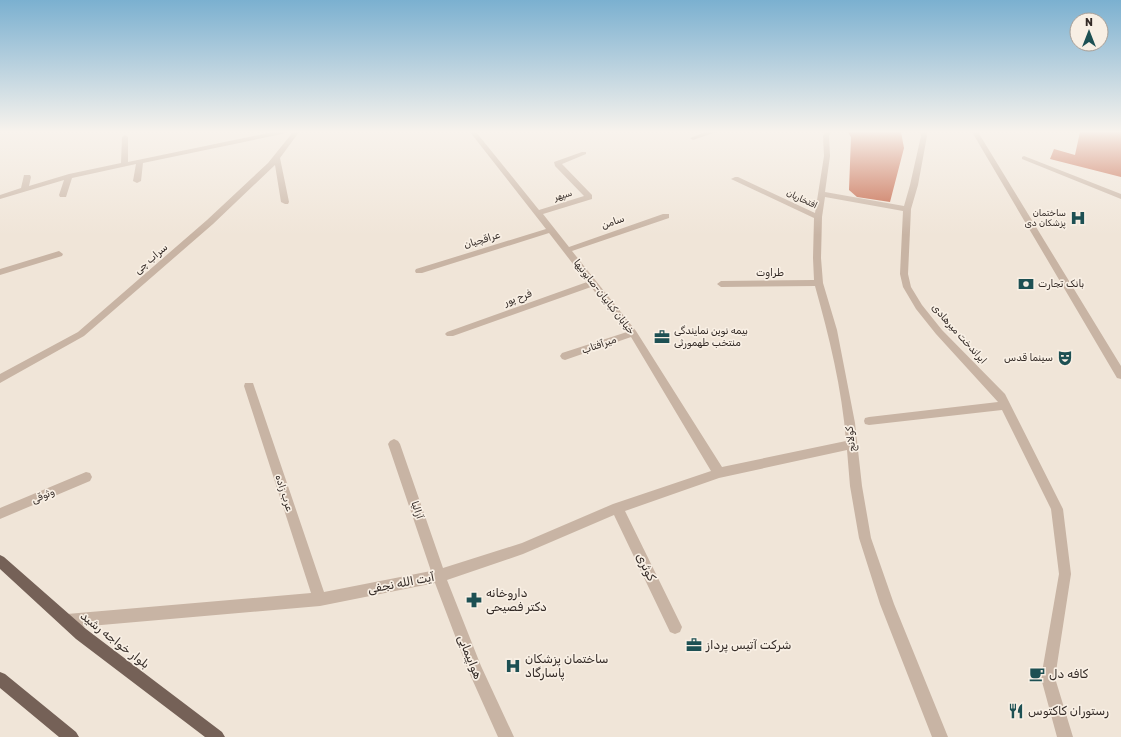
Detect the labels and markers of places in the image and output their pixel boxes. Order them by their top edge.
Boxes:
place label: ساختمان پزشکان دی [1024,208,1066,229]
hospital icon: ساختمان پزشکان دی [1069,209,1087,227]
bank icon: بانک تجارت [1017,275,1035,293]
place label: بانک تجارت [1038,278,1084,290]
place label: بیمه نوین نمایندگی منتخب طهمورثی [674,325,748,349]
office icon: بیمه نوین نمایندگی منتخب طهمورثی [653,328,671,346]
theatre icon: سینما قدس [1056,349,1074,367]
place label: سینما قدس [1004,352,1053,364]
place label: داروخانه دکتر فصیحی [486,586,547,615]
pharmacy icon: داروخانه دکتر فصیحی [465,591,483,609]
office icon: شرکت آتیس پرداز [685,636,703,654]
place label: شرکت آتیس پرداز [705,638,792,653]
place label: ساختمان پزشکان پاسارگاد [525,652,608,681]
hospital icon: ساختمان پزشکان پاسارگاد [504,657,522,675]
cafe icon: کافه دل [1028,665,1046,683]
place label: کافه دل [1049,667,1089,681]
restaurant icon: رستوران کاکتوس [1007,702,1025,720]
place label: رستوران کاکتوس [1028,704,1109,719]

